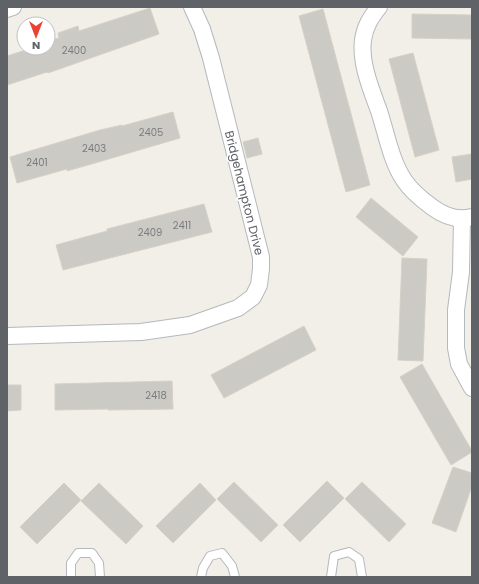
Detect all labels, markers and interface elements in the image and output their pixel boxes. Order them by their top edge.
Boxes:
north arrow [16,16,56,56]
text: N [32,38,40,54]
house number: 2400 [62,43,86,58]
house number: 2405 [139,125,163,140]
street label: Bridgehampton Drive [221,129,268,257]
house number: 2403 [82,141,106,156]
house number: 2401 [26,155,48,170]
house number: 2411 [173,218,191,233]
house number: 2409 [138,225,162,240]
house number: 2418 [145,388,167,403]

